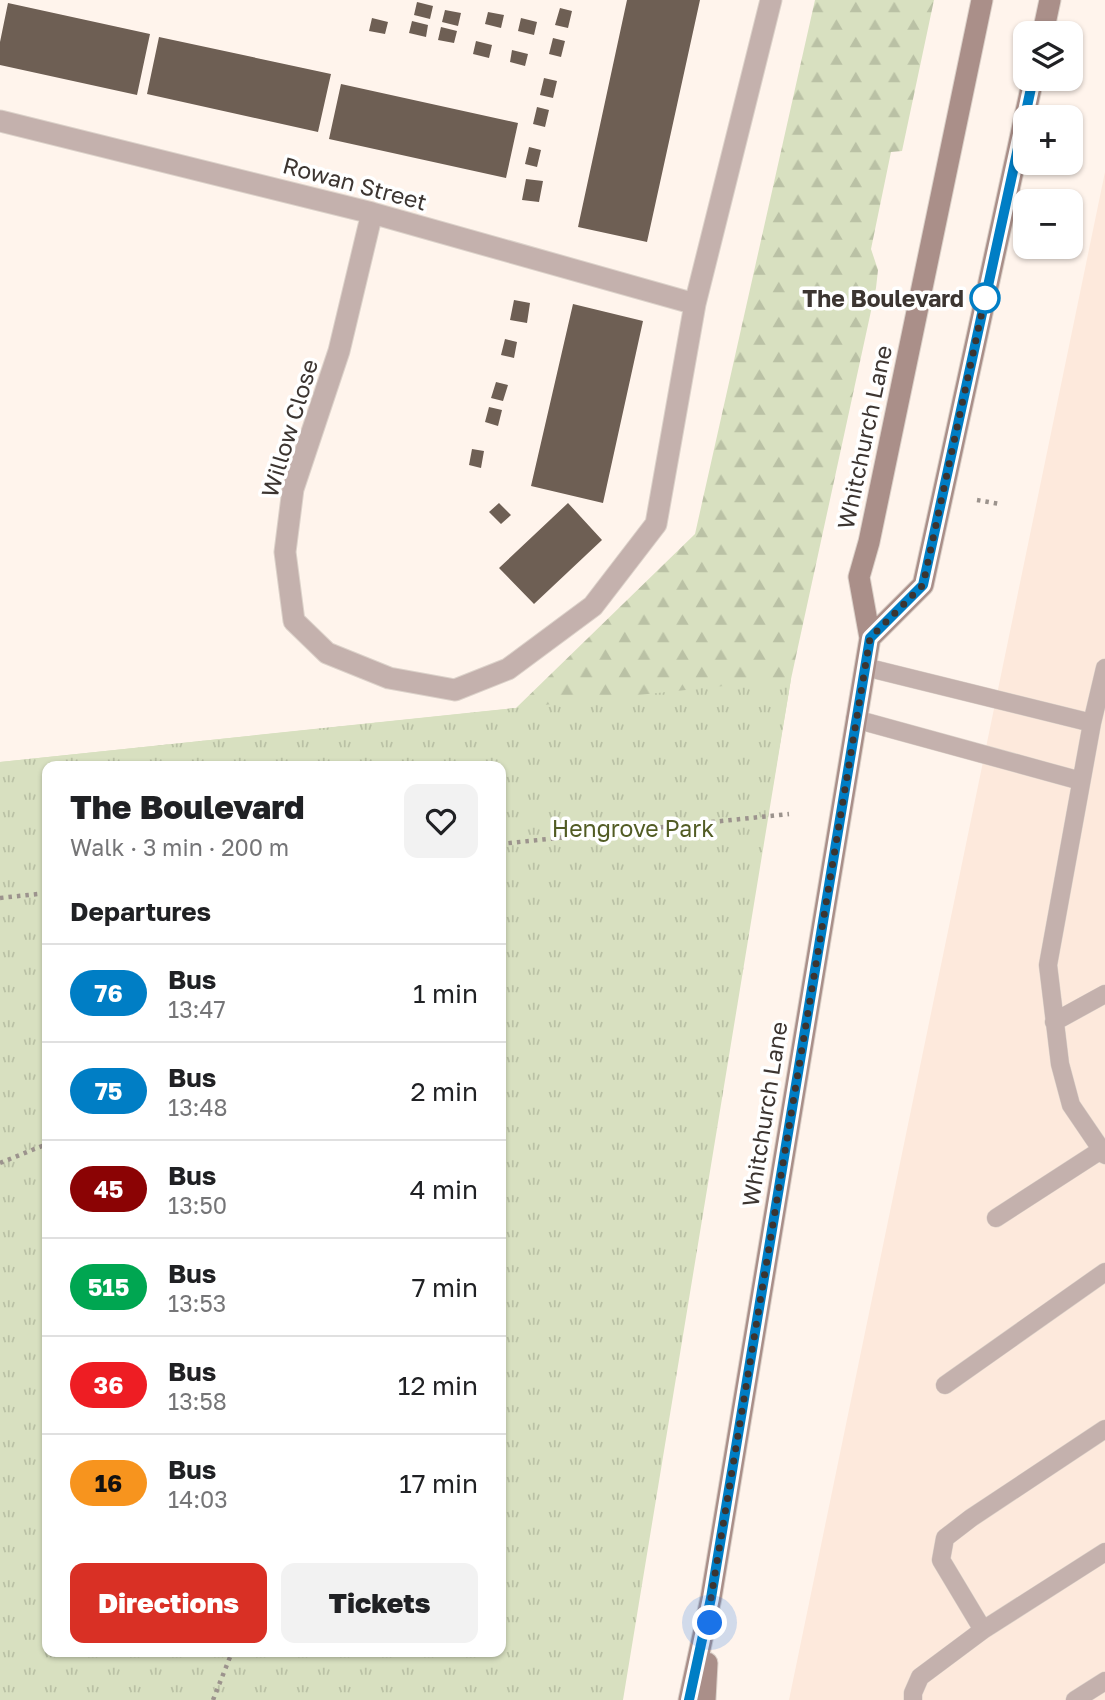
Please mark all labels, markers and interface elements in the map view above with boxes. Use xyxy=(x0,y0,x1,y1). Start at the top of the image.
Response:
map controls xyxy=(1013,21,1083,259)
button: layers xyxy=(1013,21,1083,91)
button: + xyxy=(1013,105,1083,175)
street label: Rowan Street xyxy=(280,150,430,216)
button: − xyxy=(1013,189,1083,259)
marker: The Boulevard xyxy=(970,283,1000,313)
place label: The Boulevard xyxy=(802,284,964,312)
street label: Whitchurch Lane xyxy=(831,343,897,531)
street label: Willow Close xyxy=(255,356,323,500)
button: heart xyxy=(404,784,478,858)
text: The Boulevard xyxy=(70,787,305,826)
park label: Hengrove Park xyxy=(552,814,714,842)
text: Walk · 3 min · 200 m xyxy=(70,833,289,861)
text: Departures xyxy=(70,896,211,927)
text: Bus xyxy=(168,964,216,995)
text: 76 xyxy=(94,978,123,1007)
text: 1 min xyxy=(413,978,478,1009)
text: 13:47 xyxy=(168,995,226,1023)
street label: Whitchurch Lane xyxy=(736,1019,792,1209)
text: Bus xyxy=(168,1062,216,1093)
text: 75 xyxy=(95,1076,122,1105)
text: 2 min xyxy=(410,1076,478,1107)
text: 13:48 xyxy=(168,1093,228,1121)
text: Bus xyxy=(168,1160,216,1191)
text: 45 xyxy=(94,1174,123,1203)
text: 4 min xyxy=(410,1174,478,1205)
text: 13:50 xyxy=(168,1191,227,1219)
text: Bus xyxy=(168,1258,216,1289)
text: 515 xyxy=(88,1272,129,1301)
text: 7 min xyxy=(412,1272,478,1303)
text: 13:53 xyxy=(168,1289,226,1317)
text: Bus xyxy=(168,1356,216,1387)
text: 36 xyxy=(94,1370,123,1399)
text: 12 min xyxy=(398,1370,478,1401)
text: 13:58 xyxy=(168,1387,227,1415)
text: Bus xyxy=(168,1454,216,1485)
text: 16 xyxy=(95,1468,122,1497)
text: 17 min xyxy=(399,1468,478,1499)
text: 14:03 xyxy=(168,1485,228,1513)
button: Directions xyxy=(70,1563,267,1643)
button: Tickets xyxy=(281,1563,478,1643)
your location xyxy=(692,1605,727,1640)

